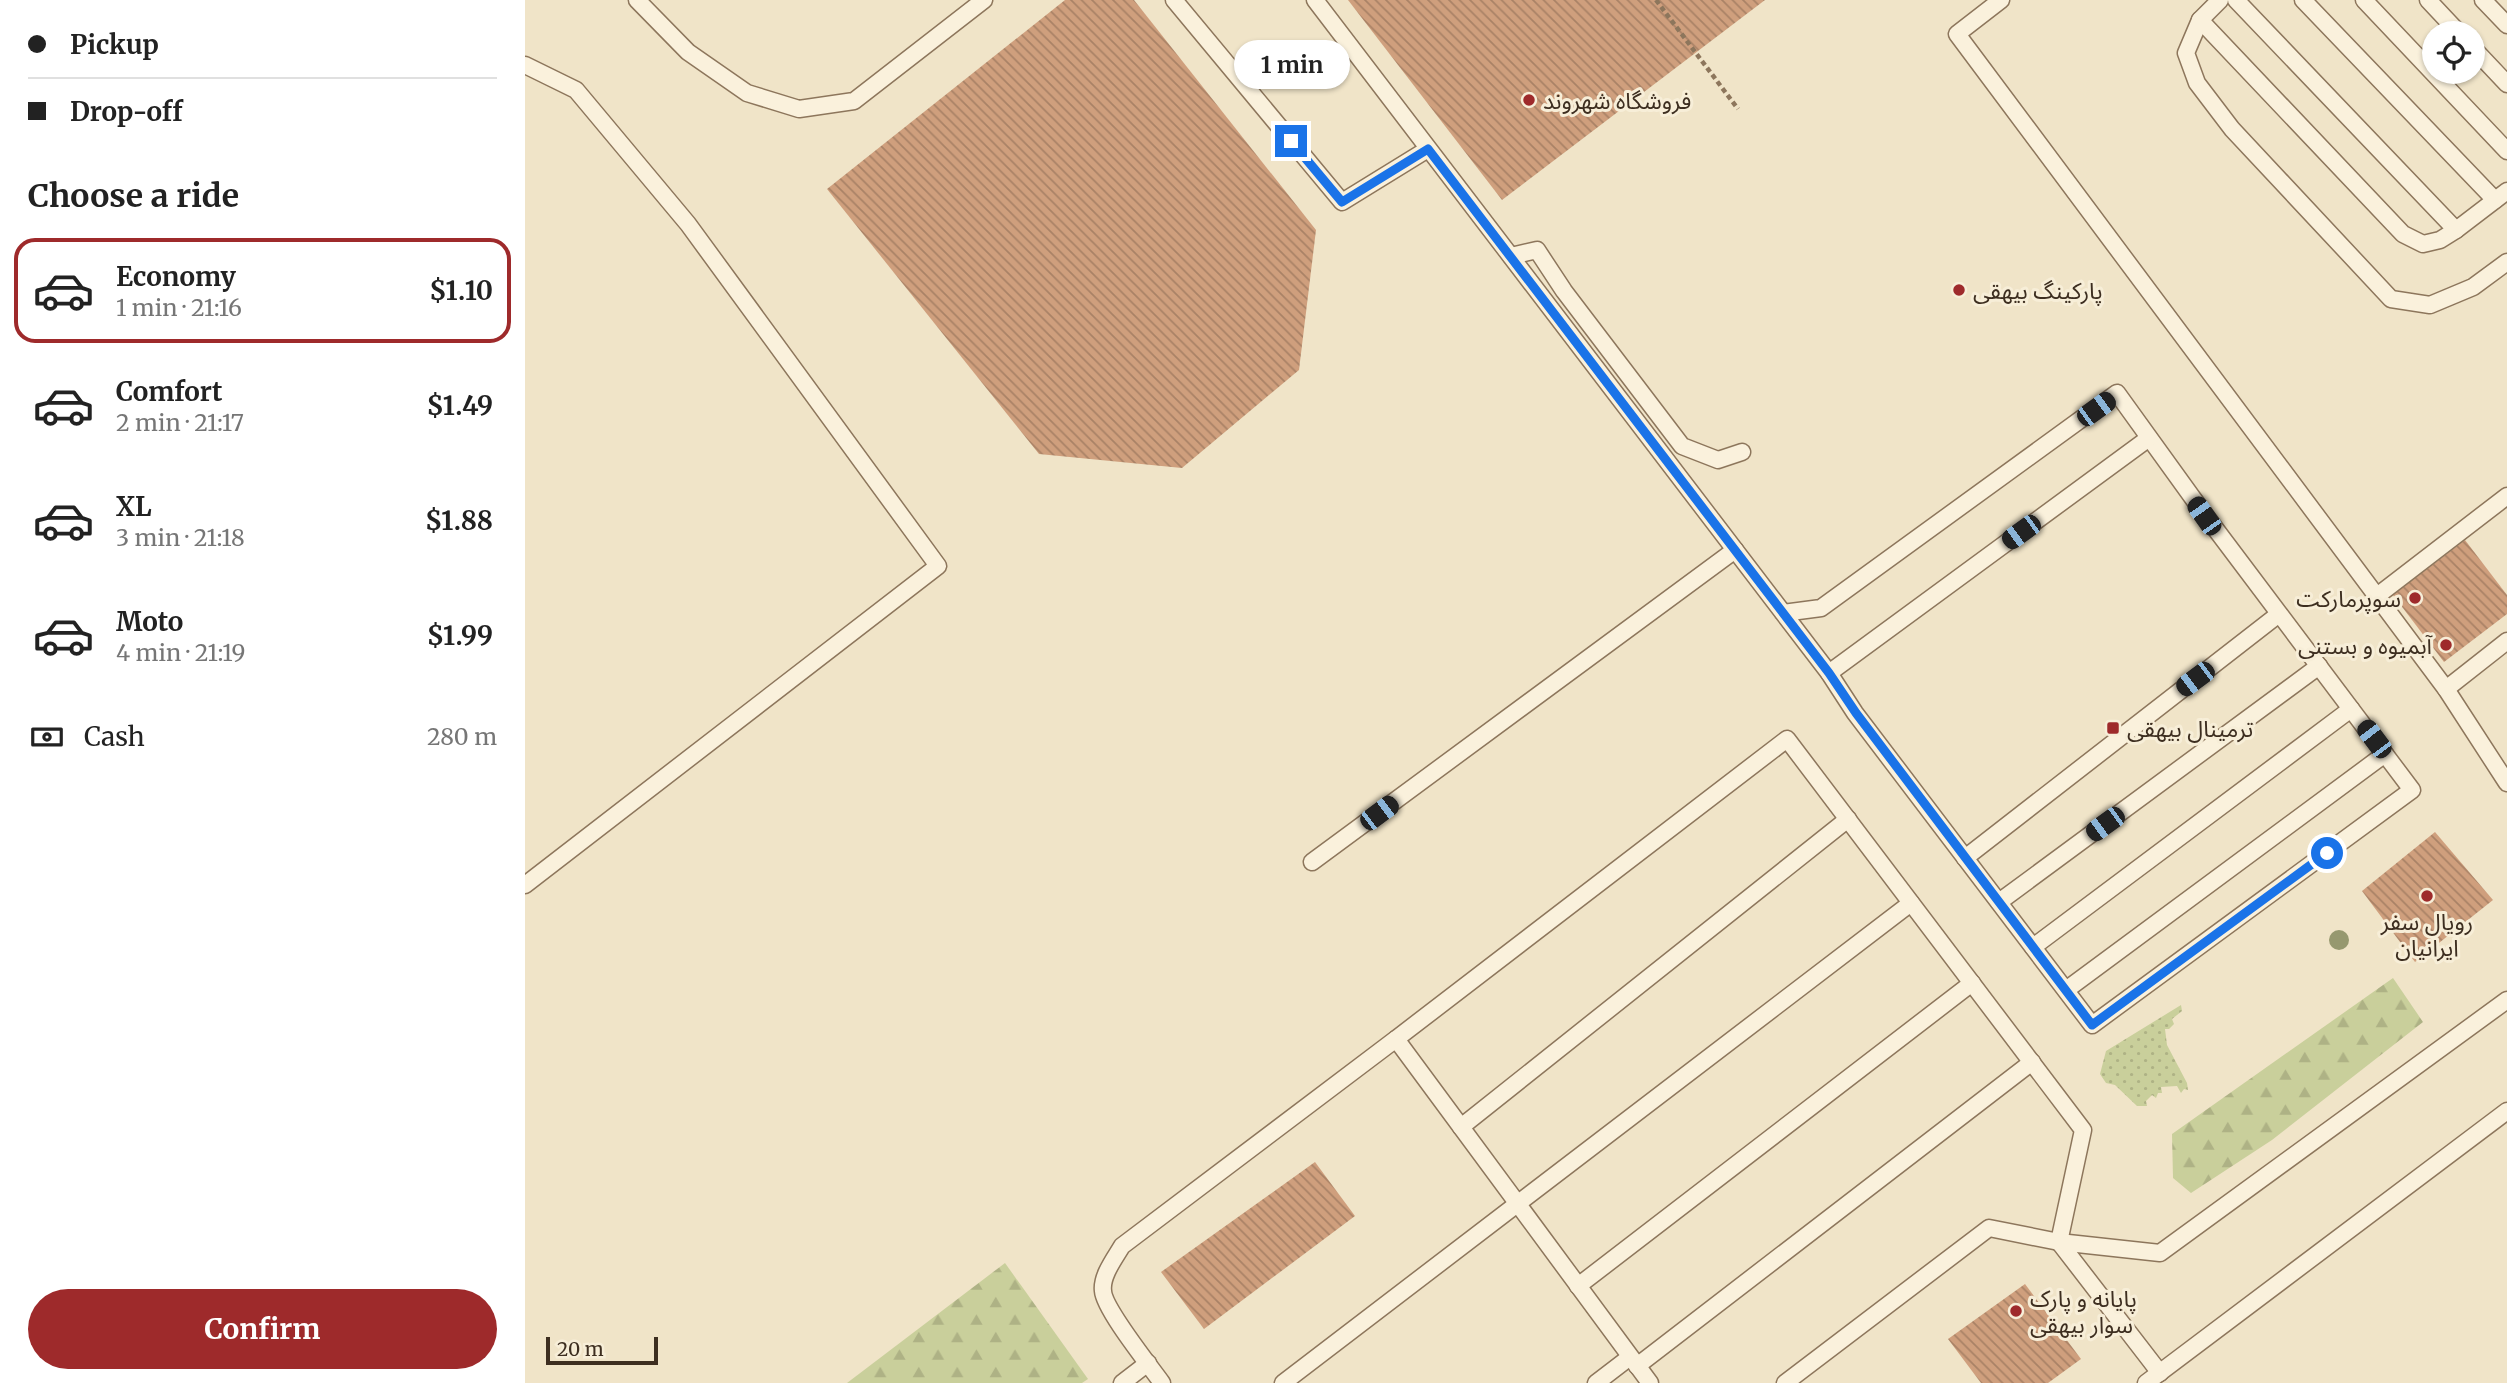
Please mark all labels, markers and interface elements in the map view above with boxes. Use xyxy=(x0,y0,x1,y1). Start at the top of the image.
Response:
map controls xyxy=(2422,21,2485,84)
button: locate xyxy=(2422,21,2485,84)
text: Pickup xyxy=(70,28,159,61)
callout: 1 min xyxy=(1233,40,1349,88)
text: 1 min xyxy=(1261,50,1323,79)
place label: فروشگاه شهروند xyxy=(1543,86,1691,115)
marker: فروشگاه شهروند xyxy=(1521,92,1537,108)
text: Drop-off xyxy=(70,95,183,128)
route end xyxy=(1275,125,1307,157)
text: Choose a ride xyxy=(28,176,239,216)
icon: car xyxy=(32,259,95,322)
text: Economy xyxy=(116,260,236,293)
text: $1.10 xyxy=(429,274,493,307)
place label: پارکینگ بیهقی xyxy=(1973,276,2103,306)
marker: پارکینگ بیهقی xyxy=(1951,282,1967,298)
text: 1 min · 21:16 xyxy=(116,293,242,322)
icon: car xyxy=(32,374,95,437)
text: Comfort xyxy=(116,375,222,408)
car xyxy=(2073,388,2120,430)
text: $1.49 xyxy=(426,389,493,422)
text: 2 min · 21:17 xyxy=(116,408,244,437)
icon: car xyxy=(32,489,95,552)
text: XL xyxy=(116,490,152,523)
car xyxy=(2184,493,2225,539)
text: $1.88 xyxy=(425,504,493,537)
car xyxy=(1998,511,2045,553)
text: 3 min · 21:18 xyxy=(116,523,245,552)
place label: سوپرمارکت xyxy=(2296,584,2401,614)
marker: سوپرمارکت xyxy=(2407,590,2423,606)
icon: car xyxy=(32,604,95,667)
text: Moto xyxy=(116,605,183,638)
text: $1.99 xyxy=(427,619,493,652)
place label: آبمیوه و بستنی xyxy=(2298,631,2433,660)
marker: آبمیوه و بستنی xyxy=(2438,637,2454,653)
text: 4 min · 21:19 xyxy=(116,638,245,667)
car xyxy=(2172,658,2219,700)
place label: ترمینال بیهقی xyxy=(2127,714,2254,743)
car xyxy=(2353,716,2396,762)
icon: cash xyxy=(28,718,66,756)
text: Cash xyxy=(84,720,145,753)
marker: ترمینال بیهقی xyxy=(2105,720,2121,736)
text: 280 m xyxy=(427,722,497,751)
car xyxy=(1356,792,1403,834)
car xyxy=(2082,803,2129,845)
route start xyxy=(2311,837,2343,869)
marker: رویال سفر ایرانیان xyxy=(2419,888,2435,904)
place label: رویال سفر ایرانیان xyxy=(2380,907,2473,962)
place label: پایانه و پارک سوار بیهقی xyxy=(2030,1284,2137,1339)
button: Confirm xyxy=(28,1289,497,1369)
marker: پایانه و پارک سوار بیهقی xyxy=(2008,1303,2024,1319)
scale bar xyxy=(546,1334,658,1366)
text: 20 m xyxy=(557,1337,604,1361)

